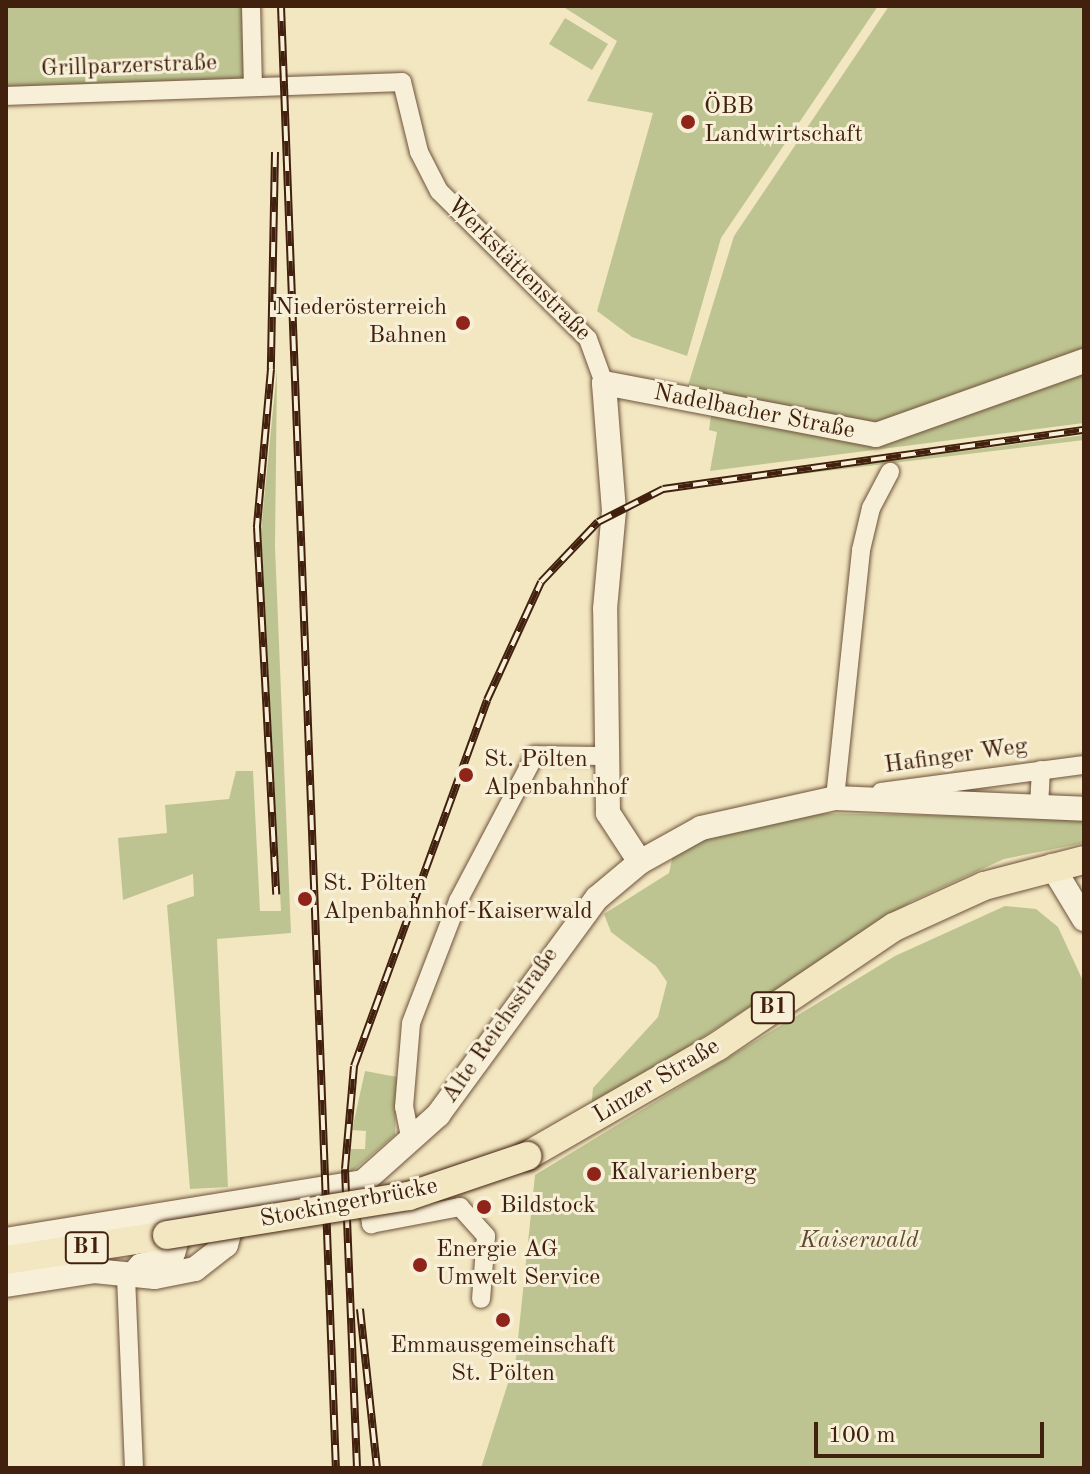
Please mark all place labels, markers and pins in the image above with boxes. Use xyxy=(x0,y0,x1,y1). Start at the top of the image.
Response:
place label: ÖBB Landwirtschaft xyxy=(704,94,863,150)
marker: ÖBB Landwirtschaft xyxy=(679,113,697,131)
place label: Niederösterreich Bahnen xyxy=(275,295,447,351)
marker: Niederösterreich Bahnen xyxy=(454,314,472,332)
place label: St. Pölten Alpenbahnhof xyxy=(484,747,628,803)
marker: St. Pölten Alpenbahnhof xyxy=(455,764,477,786)
place label: St. Pölten Alpenbahnhof-Kaiserwald xyxy=(323,871,593,927)
marker: St. Pölten Alpenbahnhof-Kaiserwald xyxy=(294,888,316,910)
place label: Kalvarienberg xyxy=(610,1160,757,1188)
marker: Kalvarienberg xyxy=(585,1165,603,1183)
place label: Bildstock xyxy=(500,1193,596,1221)
marker: Bildstock xyxy=(475,1198,493,1216)
place label: Energie AG Umwelt Service xyxy=(436,1237,600,1293)
marker: Energie AG Umwelt Service xyxy=(411,1256,429,1274)
marker: Emmausgemeinschaft St. Pölten xyxy=(494,1311,512,1329)
place label: Emmausgemeinschaft St. Pölten xyxy=(390,1333,616,1389)

